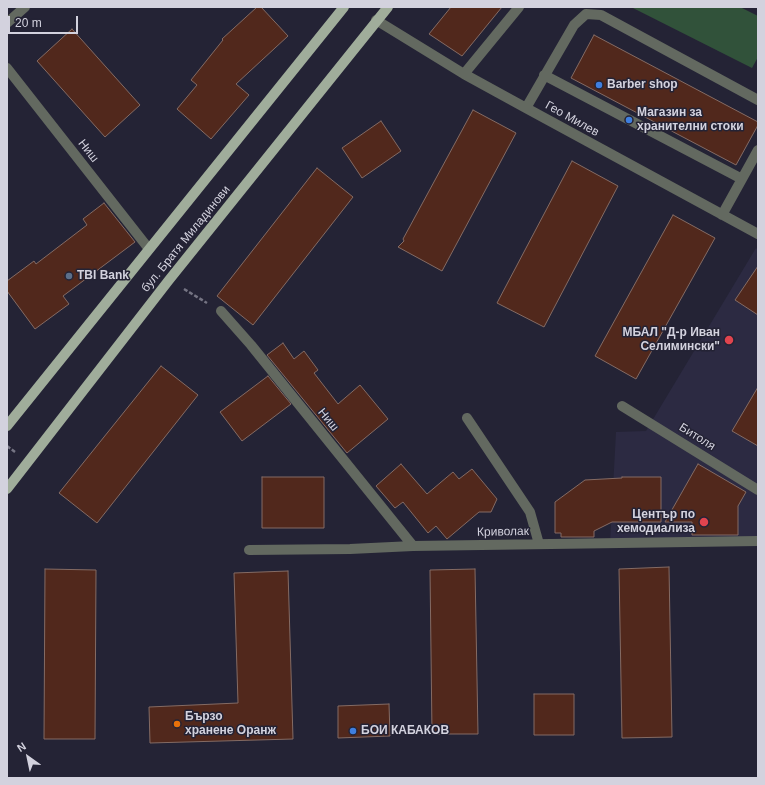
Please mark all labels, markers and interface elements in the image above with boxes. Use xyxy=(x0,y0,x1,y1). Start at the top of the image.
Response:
scale bar xyxy=(10,8,80,34)
text: 20 m xyxy=(15,16,42,30)
place label: Barber shop xyxy=(607,78,678,92)
marker: Barber shop xyxy=(594,80,604,90)
street label: Гео Милев xyxy=(543,98,601,140)
place label: Магазин за хранителни стоки xyxy=(637,106,744,134)
marker: Магазин за хранителни стоки xyxy=(624,115,634,125)
street label: Ниш xyxy=(75,137,101,165)
street label: бул. Братя Миладинови xyxy=(139,183,233,295)
place label: TBI Bank xyxy=(77,269,129,283)
marker: TBI Bank xyxy=(64,271,74,281)
place label: МБАЛ "Д-р Иван Селимински" xyxy=(623,326,720,354)
marker: МБАЛ "Д-р Иван Селимински" xyxy=(723,334,735,346)
street label: Ниш xyxy=(315,406,341,434)
street label: Битоля xyxy=(676,420,718,454)
place label: Център по хемодиализа xyxy=(617,508,695,536)
marker: Център по хемодиализа xyxy=(698,516,710,528)
street label: Криволак xyxy=(477,524,529,540)
place label: Бързо хранене Оранж xyxy=(185,710,276,738)
marker: Бързо хранене Оранж xyxy=(172,719,182,729)
place label: БОИ КАБАКОВ xyxy=(361,724,449,738)
marker: БОИ КАБАКОВ xyxy=(348,726,358,736)
north arrow xyxy=(8,737,48,777)
text: N xyxy=(15,740,28,754)

